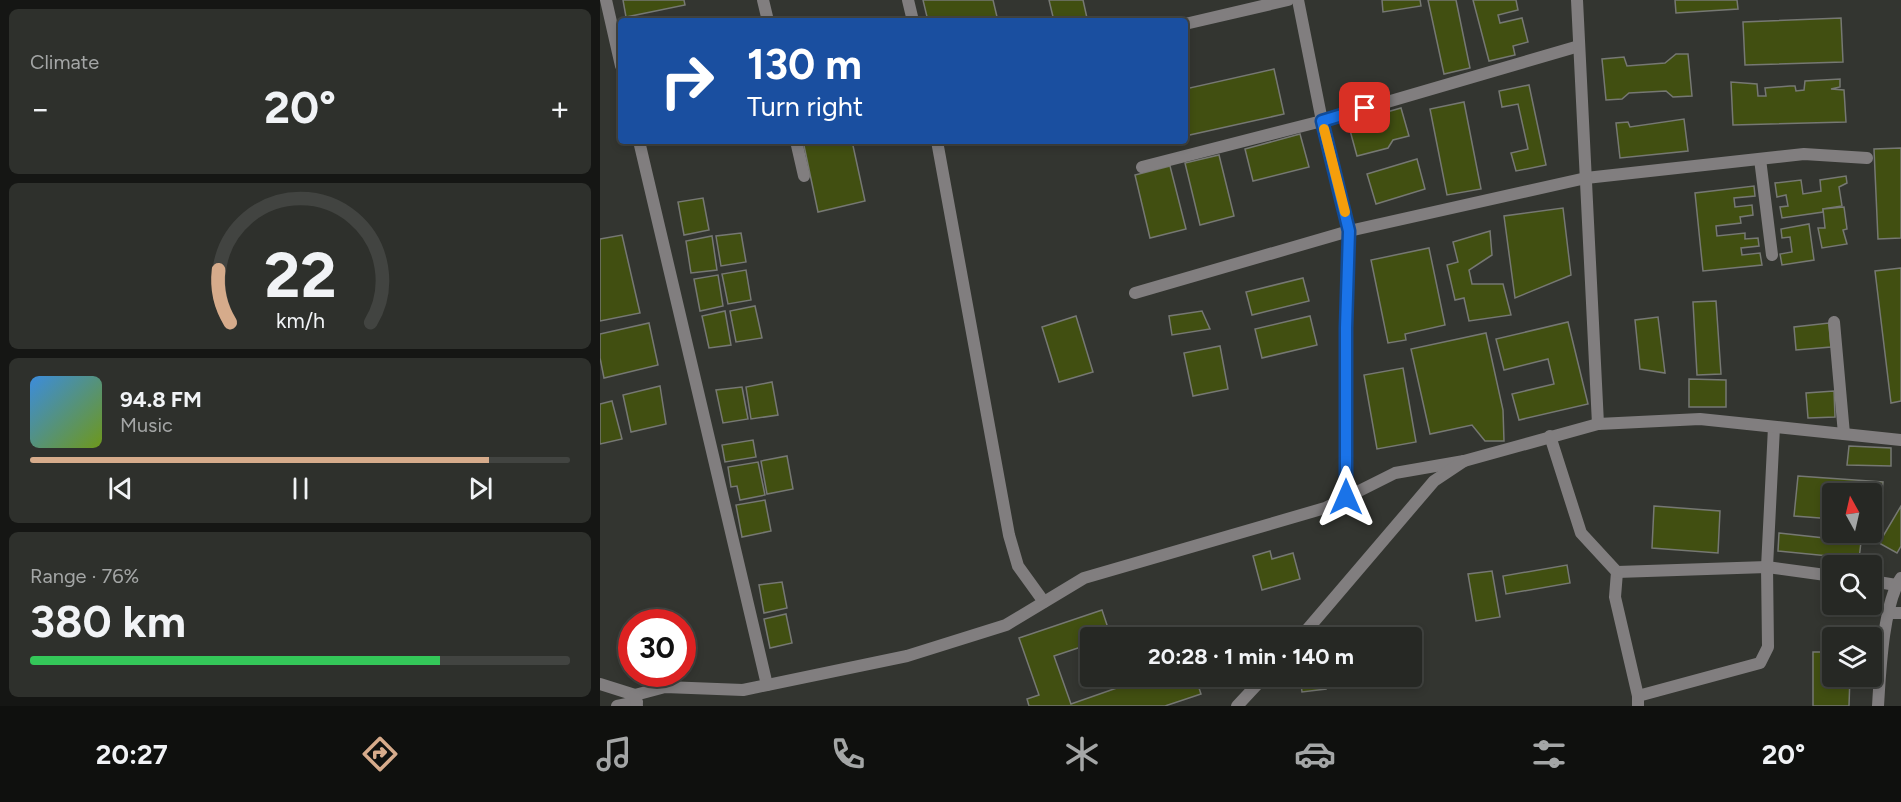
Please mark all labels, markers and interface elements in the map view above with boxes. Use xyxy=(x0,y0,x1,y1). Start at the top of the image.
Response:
text: 130 m xyxy=(747,39,862,90)
icon: right xyxy=(648,42,726,120)
text: Climate xyxy=(30,50,99,74)
text: 20° xyxy=(264,80,336,134)
pin xyxy=(1339,82,1390,133)
text: − xyxy=(30,89,51,128)
text: + xyxy=(549,89,570,128)
text: Turn right xyxy=(747,90,863,123)
icon: arrive xyxy=(1348,91,1381,124)
text: 22 xyxy=(264,238,336,313)
text: km/h xyxy=(276,308,324,333)
text: 94.8 FM xyxy=(120,386,202,413)
text: Music xyxy=(120,413,173,437)
position arrow xyxy=(1314,465,1378,529)
icon: previous xyxy=(104,472,137,505)
icon: pause xyxy=(284,472,317,505)
icon: next xyxy=(464,472,497,505)
north arrow xyxy=(1822,483,1882,543)
map controls xyxy=(1822,483,1882,687)
button: search xyxy=(1822,555,1882,615)
text: Range · 76% xyxy=(30,564,139,588)
text: 380 km xyxy=(30,594,186,648)
speed limit sign: 30 xyxy=(618,609,696,687)
button: layers xyxy=(1822,627,1882,687)
text: 20:28 · 1 min · 140 m xyxy=(1148,643,1354,670)
icon: directions xyxy=(359,733,401,775)
icon: music xyxy=(593,733,635,775)
icon: phone xyxy=(827,733,869,775)
icon: climate xyxy=(1061,733,1103,775)
icon: car xyxy=(1294,733,1336,775)
icon: filters xyxy=(1528,733,1570,775)
text: 20:27 xyxy=(96,738,168,771)
text: 20° xyxy=(1762,738,1805,771)

